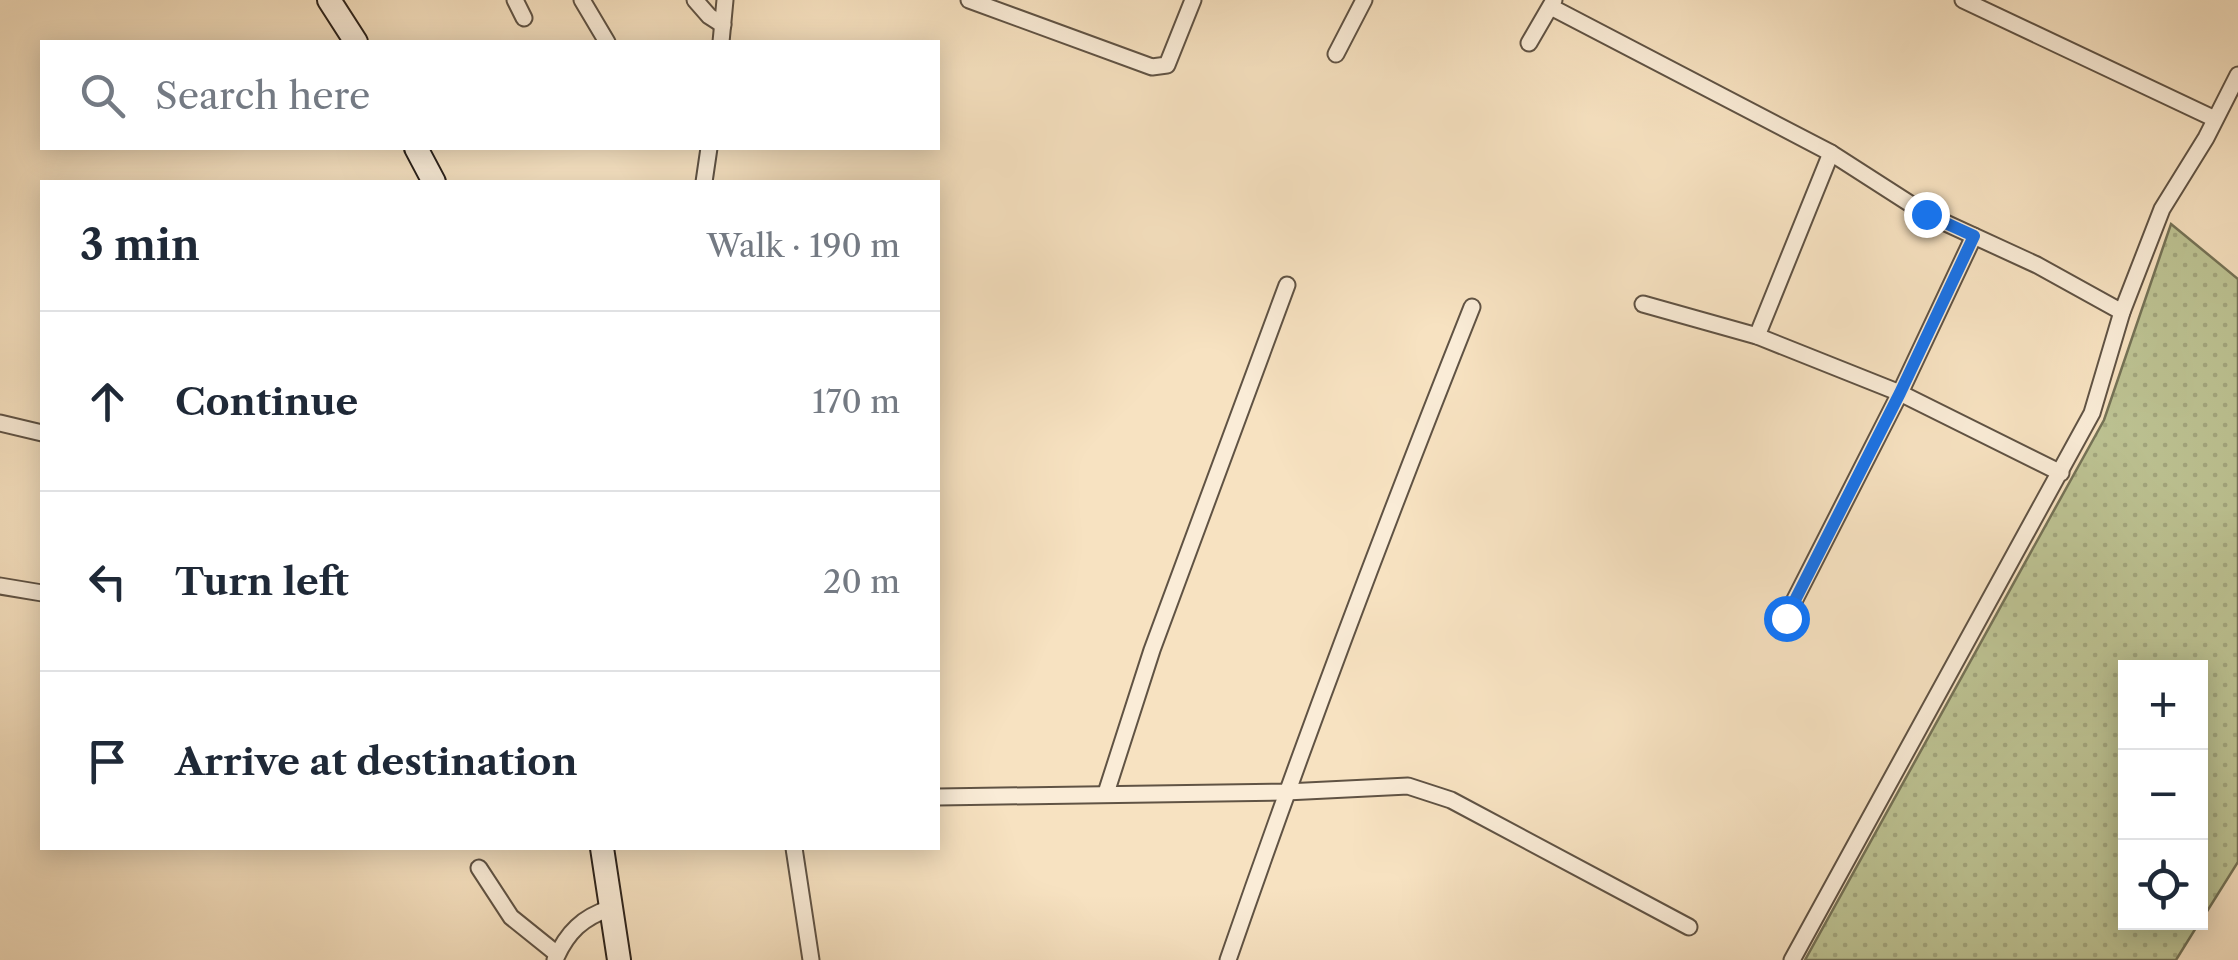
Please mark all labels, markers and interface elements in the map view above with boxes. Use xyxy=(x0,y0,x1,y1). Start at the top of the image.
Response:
search box xyxy=(40,40,940,150)
icon: search xyxy=(75,68,130,123)
text: Search here xyxy=(155,72,370,119)
route end xyxy=(1904,192,1950,238)
text: 3 min xyxy=(80,219,200,271)
text: Walk · 190 m xyxy=(707,226,900,265)
icon: ahead xyxy=(80,374,135,429)
text: Continue xyxy=(175,378,358,425)
text: 170 m xyxy=(812,382,900,421)
icon: left xyxy=(80,554,135,609)
text: Turn left xyxy=(175,558,349,605)
text: 20 m xyxy=(823,562,900,601)
route start xyxy=(1764,596,1810,642)
map controls xyxy=(2118,660,2208,930)
button: + xyxy=(2118,660,2208,750)
icon: arrive xyxy=(80,734,135,789)
text: Arrive at destination xyxy=(175,738,578,785)
button: − xyxy=(2118,750,2208,840)
button: locate xyxy=(2118,840,2208,930)

